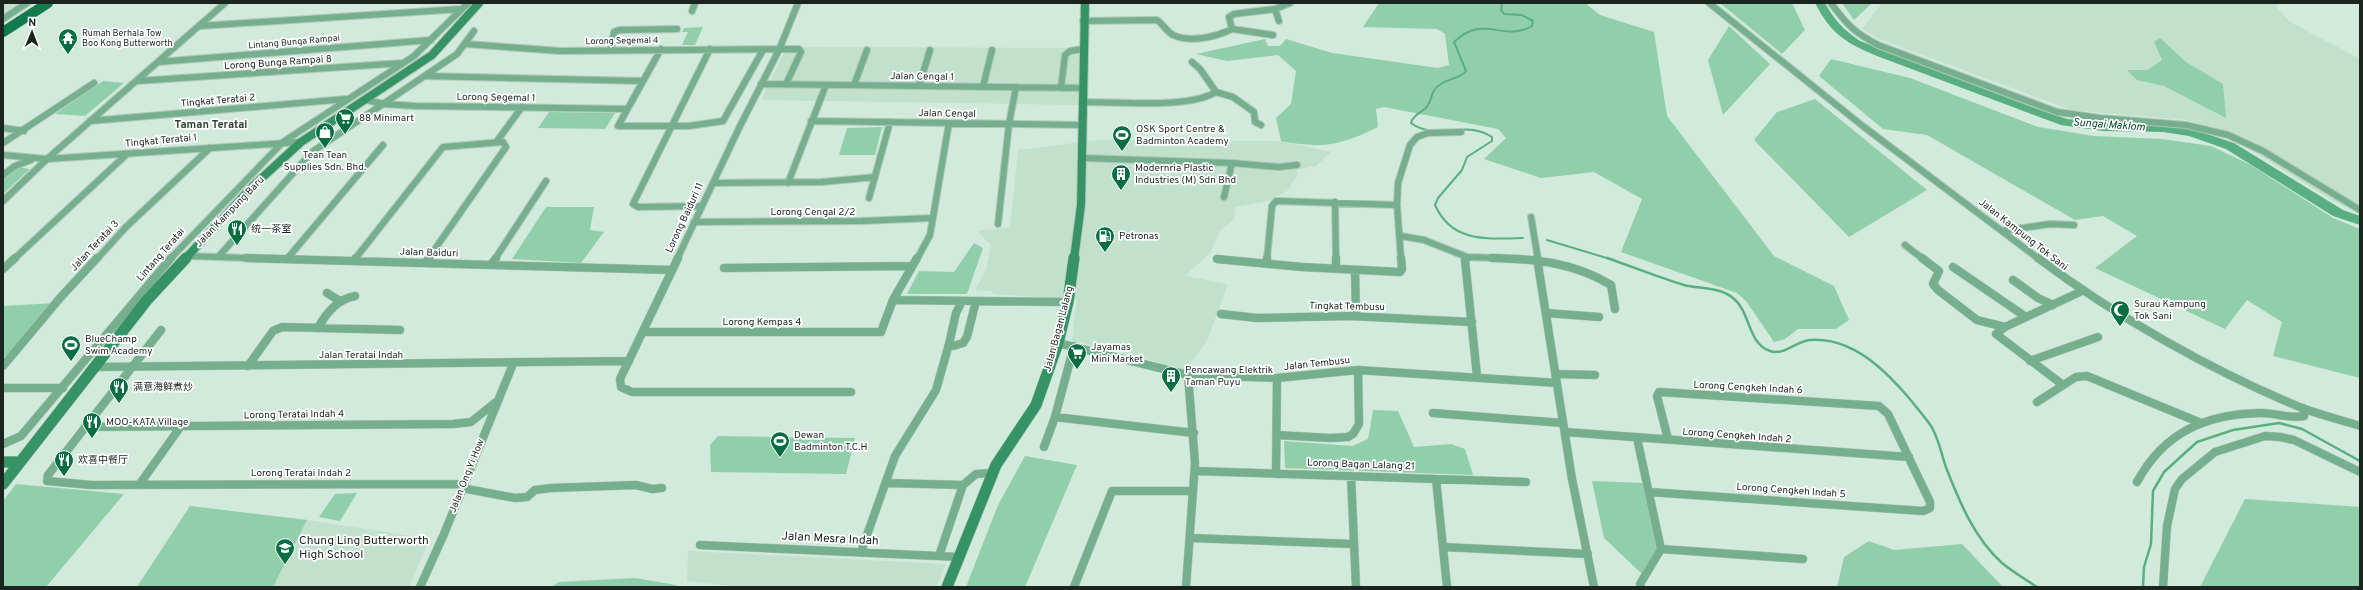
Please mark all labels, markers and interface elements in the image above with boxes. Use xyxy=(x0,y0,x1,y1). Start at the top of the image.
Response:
north arrow xyxy=(12,12,52,52)
text: N xyxy=(28,16,36,30)
temple icon: Rumah Berhala Tow Boo Kong Butterworth xyxy=(57,27,79,55)
place label: Rumah Berhala Tow Boo Kong Butterworth xyxy=(82,28,173,49)
street label: Lintang Bunga Rampai xyxy=(248,33,340,51)
street label: Lorong Segemal 4 xyxy=(585,35,659,47)
street label: Lorong Bunga Rampai 8 xyxy=(224,53,332,73)
street label: Jalan Cengal 1 xyxy=(890,70,954,84)
street label: Tingkat Teratai 2 xyxy=(180,91,256,111)
street label: Lorong Segemal 1 xyxy=(456,91,536,105)
supermarket icon: 88 Minimart xyxy=(334,107,356,135)
street label: Jalan Cengal xyxy=(918,107,976,121)
place label: 88 Minimart xyxy=(359,112,414,125)
water label: Sungai Maklom xyxy=(2073,116,2145,134)
district label: Taman Teratai xyxy=(175,118,247,132)
shop icon: Tean Tean Supplies Sdn. Bhd. xyxy=(314,121,336,149)
place label: OSK Sport Centre & Badminton Academy xyxy=(1136,123,1229,148)
sports icon: OSK Sport Centre & Badminton Academy xyxy=(1111,124,1133,152)
street label: Tingkat Teratai 1 xyxy=(124,131,198,151)
place label: Tean Tean Supplies Sdn. Bhd. xyxy=(284,149,366,174)
place label: Modernria Plastic Industries (M) Sdn Bhd xyxy=(1135,162,1236,187)
building icon: Modernria Plastic Industries (M) Sdn Bhd xyxy=(1110,163,1132,191)
street label: Jalan Kampung Baru xyxy=(193,174,267,250)
street label: Lorong Baiduri 11 xyxy=(663,181,707,255)
street label: Jalan Kampung Tok Sani xyxy=(1976,196,2070,274)
street label: Lorong Cengal 2/2 xyxy=(771,206,855,219)
street label: Jalan Teratai 3 xyxy=(68,218,122,274)
restaurant icon: 统一茶室 xyxy=(226,218,248,246)
place label: 统一茶室 xyxy=(251,223,291,236)
fuel station icon: Petronas xyxy=(1094,225,1116,253)
street label: Lintang Teratai xyxy=(134,226,188,284)
place label: Petronas xyxy=(1119,230,1159,243)
street label: Jalan Baiduri xyxy=(399,245,459,261)
street label: Jalan Bagan Lalang xyxy=(1041,285,1077,373)
place label: Surau Kampung Tok Sani xyxy=(2134,298,2206,323)
mosque icon: Surau Kampung Tok Sani xyxy=(2109,299,2131,327)
street label: Tingkat Tembusu xyxy=(1309,300,1385,314)
street label: Lorong Kempas 4 xyxy=(723,316,801,329)
place label: BlueChamp Swim Academy xyxy=(85,333,153,358)
sports icon: BlueChamp Swim Academy xyxy=(60,334,82,362)
place label: Jayamas Mini Market xyxy=(1091,341,1143,366)
supermarket icon: Jayamas Mini Market xyxy=(1066,342,1088,370)
street label: Jalan Teratai Indah xyxy=(319,349,403,362)
street label: Jalan Tembusu xyxy=(1283,354,1351,374)
place label: Pencawang Elektrik Taman Puyu xyxy=(1185,364,1273,389)
building icon: Pencawang Elektrik Taman Puyu xyxy=(1160,365,1182,393)
restaurant icon: 满意海鲜煮炒 xyxy=(108,376,130,404)
street label: Lorong Cengkeh Indah 6 xyxy=(1693,379,1803,397)
place label: 满意海鲜煮炒 xyxy=(133,381,193,394)
street label: Lorong Teratai Indah 4 xyxy=(244,408,344,422)
restaurant icon: MOO-KATA Village xyxy=(81,411,103,439)
place label: MOO-KATA Village xyxy=(106,416,188,429)
street label: Lorong Cengkeh Indah 2 xyxy=(1682,426,1792,446)
place label: Dewan Badminton T.C.H xyxy=(794,429,867,454)
sports icon: Dewan Badminton T.C.H xyxy=(769,430,791,458)
street label: Jalan Ong Yi How xyxy=(446,437,488,515)
restaurant icon: 欢喜中餐厅 xyxy=(53,449,75,477)
place label: 欢喜中餐厅 xyxy=(78,454,128,467)
street label: Lorong Bagan Lalang 21 xyxy=(1307,457,1415,473)
street label: Lorong Teratai Indah 2 xyxy=(251,467,351,480)
street label: Lorong Cengkeh Indah 5 xyxy=(1736,481,1846,501)
street label: Jalan Mesra Indah xyxy=(781,528,879,550)
place label: Chung Ling Butterworth High School xyxy=(299,533,429,563)
school or university icon: Chung Ling Butterworth High School xyxy=(274,537,296,565)

